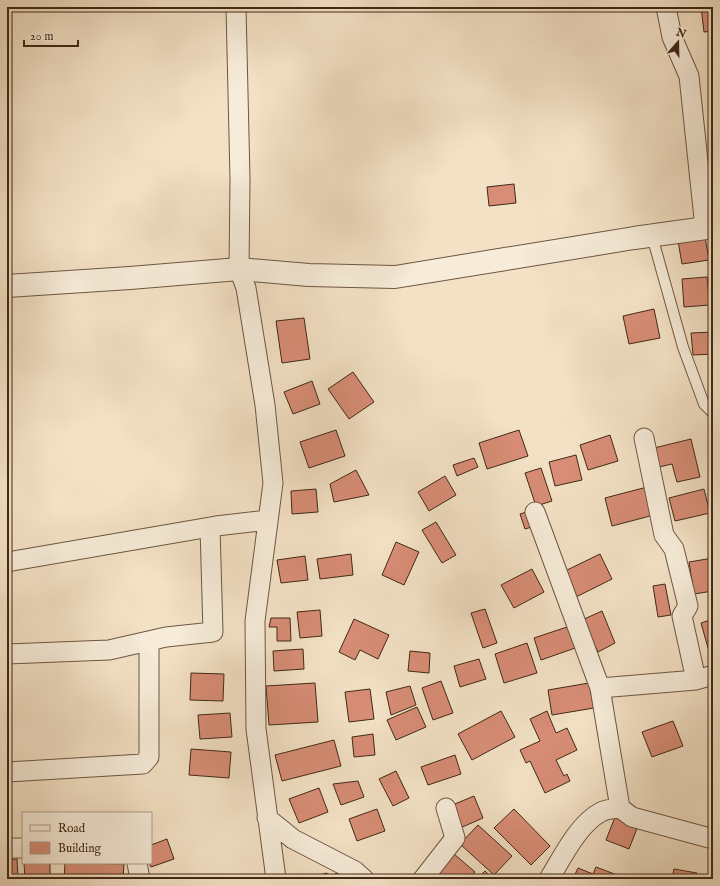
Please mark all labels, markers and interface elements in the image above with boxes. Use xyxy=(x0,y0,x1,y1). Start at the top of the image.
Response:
scale bar xyxy=(24,22,78,48)
north arrow xyxy=(658,22,698,62)
text: N xyxy=(673,25,688,42)
text: 20 m xyxy=(30,29,53,44)
legend xyxy=(22,812,152,864)
text: Road xyxy=(58,821,86,836)
text: Building xyxy=(58,841,102,856)

